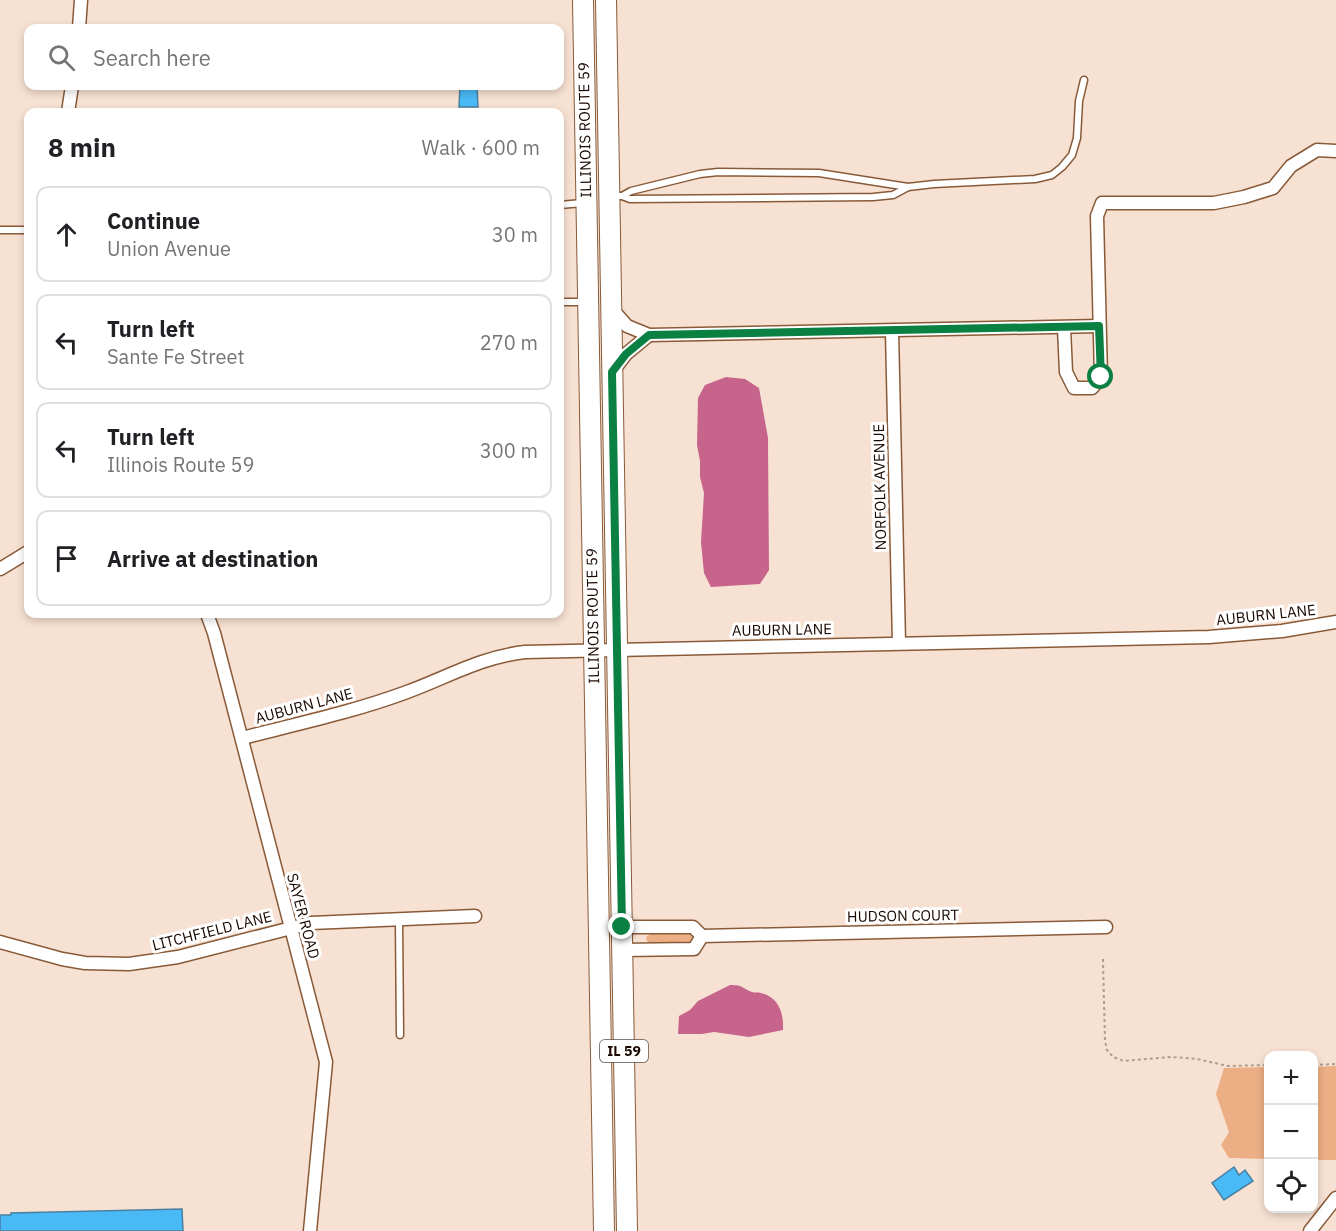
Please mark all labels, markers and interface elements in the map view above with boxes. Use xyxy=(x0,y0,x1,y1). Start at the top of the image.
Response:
search box xyxy=(24,24,564,90)
icon: search xyxy=(45,41,78,74)
text: Search here xyxy=(93,43,211,72)
street label: ILLINOIS ROUTE 59 xyxy=(574,62,595,198)
text: 8 min xyxy=(48,130,116,164)
text: Walk · 600 m xyxy=(422,134,540,161)
text: Continue xyxy=(107,206,200,235)
icon: ahead xyxy=(50,218,83,251)
text: 30 m xyxy=(492,221,538,248)
text: Union Avenue xyxy=(107,235,231,262)
text: Turn left xyxy=(107,314,195,343)
icon: left xyxy=(50,326,83,359)
text: 270 m xyxy=(480,329,538,356)
text: Sante Fe Street xyxy=(107,343,245,370)
route start xyxy=(1087,363,1113,389)
text: Turn left xyxy=(107,422,195,451)
street label: NORFOLK AVENUE xyxy=(869,424,890,550)
icon: left xyxy=(50,434,83,467)
text: 300 m xyxy=(480,437,538,464)
text: Illinois Route 59 xyxy=(107,451,255,478)
icon: arrive xyxy=(50,542,83,575)
text: Arrive at destination xyxy=(107,544,318,573)
street label: ILLINOIS ROUTE 59 xyxy=(582,548,603,684)
street label: AUBURN LANE xyxy=(1215,600,1317,629)
street label: AUBURN LANE xyxy=(732,619,832,640)
street label: AUBURN LANE xyxy=(253,683,355,728)
street label: SAYER ROAD xyxy=(283,871,324,961)
street label: HUDSON COURT xyxy=(847,905,960,926)
street label: LITCHFIELD LANE xyxy=(150,906,274,955)
route end xyxy=(608,913,634,939)
road number: IL 59 xyxy=(600,1040,648,1062)
map controls xyxy=(1264,1051,1318,1213)
button: + xyxy=(1264,1051,1318,1105)
button: − xyxy=(1264,1105,1318,1159)
button: locate xyxy=(1264,1159,1318,1213)

